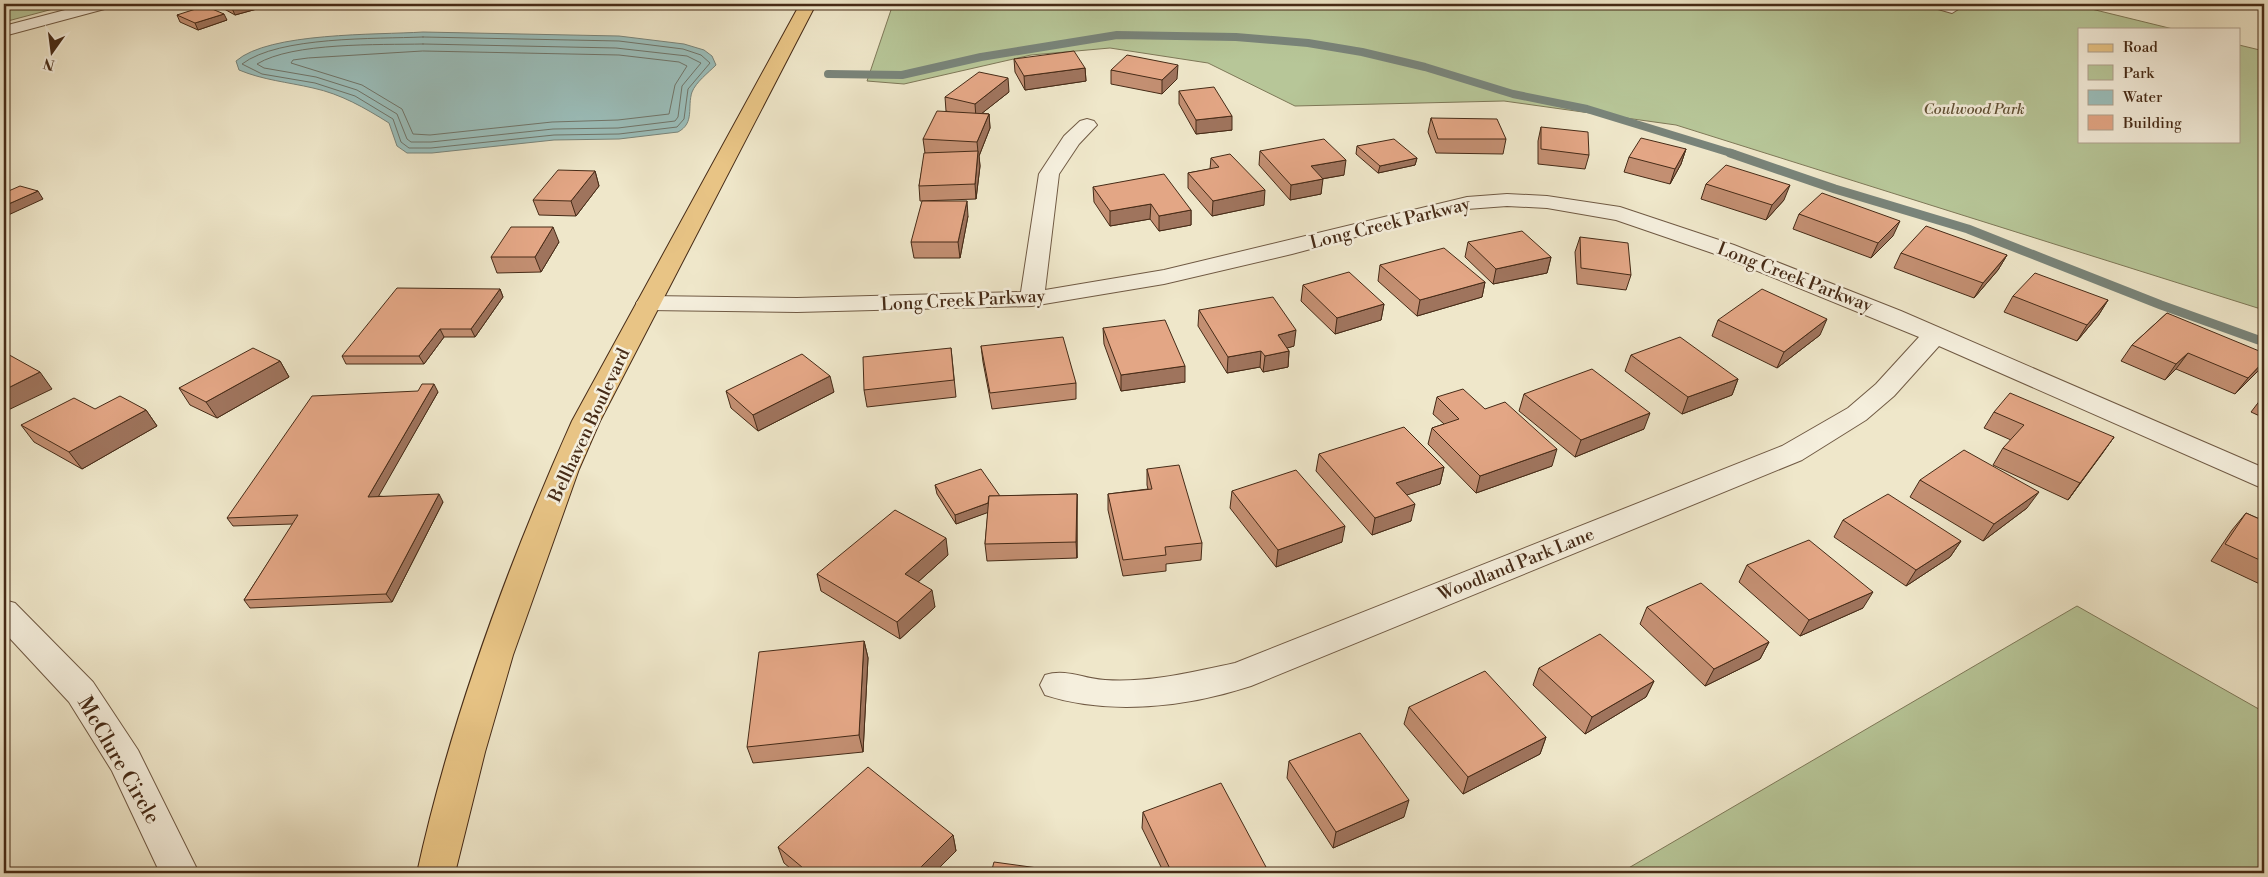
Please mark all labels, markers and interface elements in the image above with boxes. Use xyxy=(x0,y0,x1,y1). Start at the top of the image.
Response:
north arrow xyxy=(28,28,78,78)
legend xyxy=(2078,28,2240,142)
text: Road xyxy=(2123,38,2158,57)
text: N xyxy=(42,54,57,74)
text: Park xyxy=(2123,64,2155,83)
text: Water xyxy=(2122,88,2163,107)
park label: Coulwood Park xyxy=(1923,100,2025,119)
text: Building xyxy=(2122,114,2182,133)
street label: Long Creek Parkway xyxy=(1307,192,1473,255)
street label: Long Creek Parkway xyxy=(1714,237,1876,318)
street label: Long Creek Parkway xyxy=(880,285,1046,316)
street label: Bellhaven Boulevard xyxy=(543,344,636,507)
street label: Woodland Park Lane xyxy=(1434,523,1598,607)
street label: McClure Circle xyxy=(71,692,165,829)

